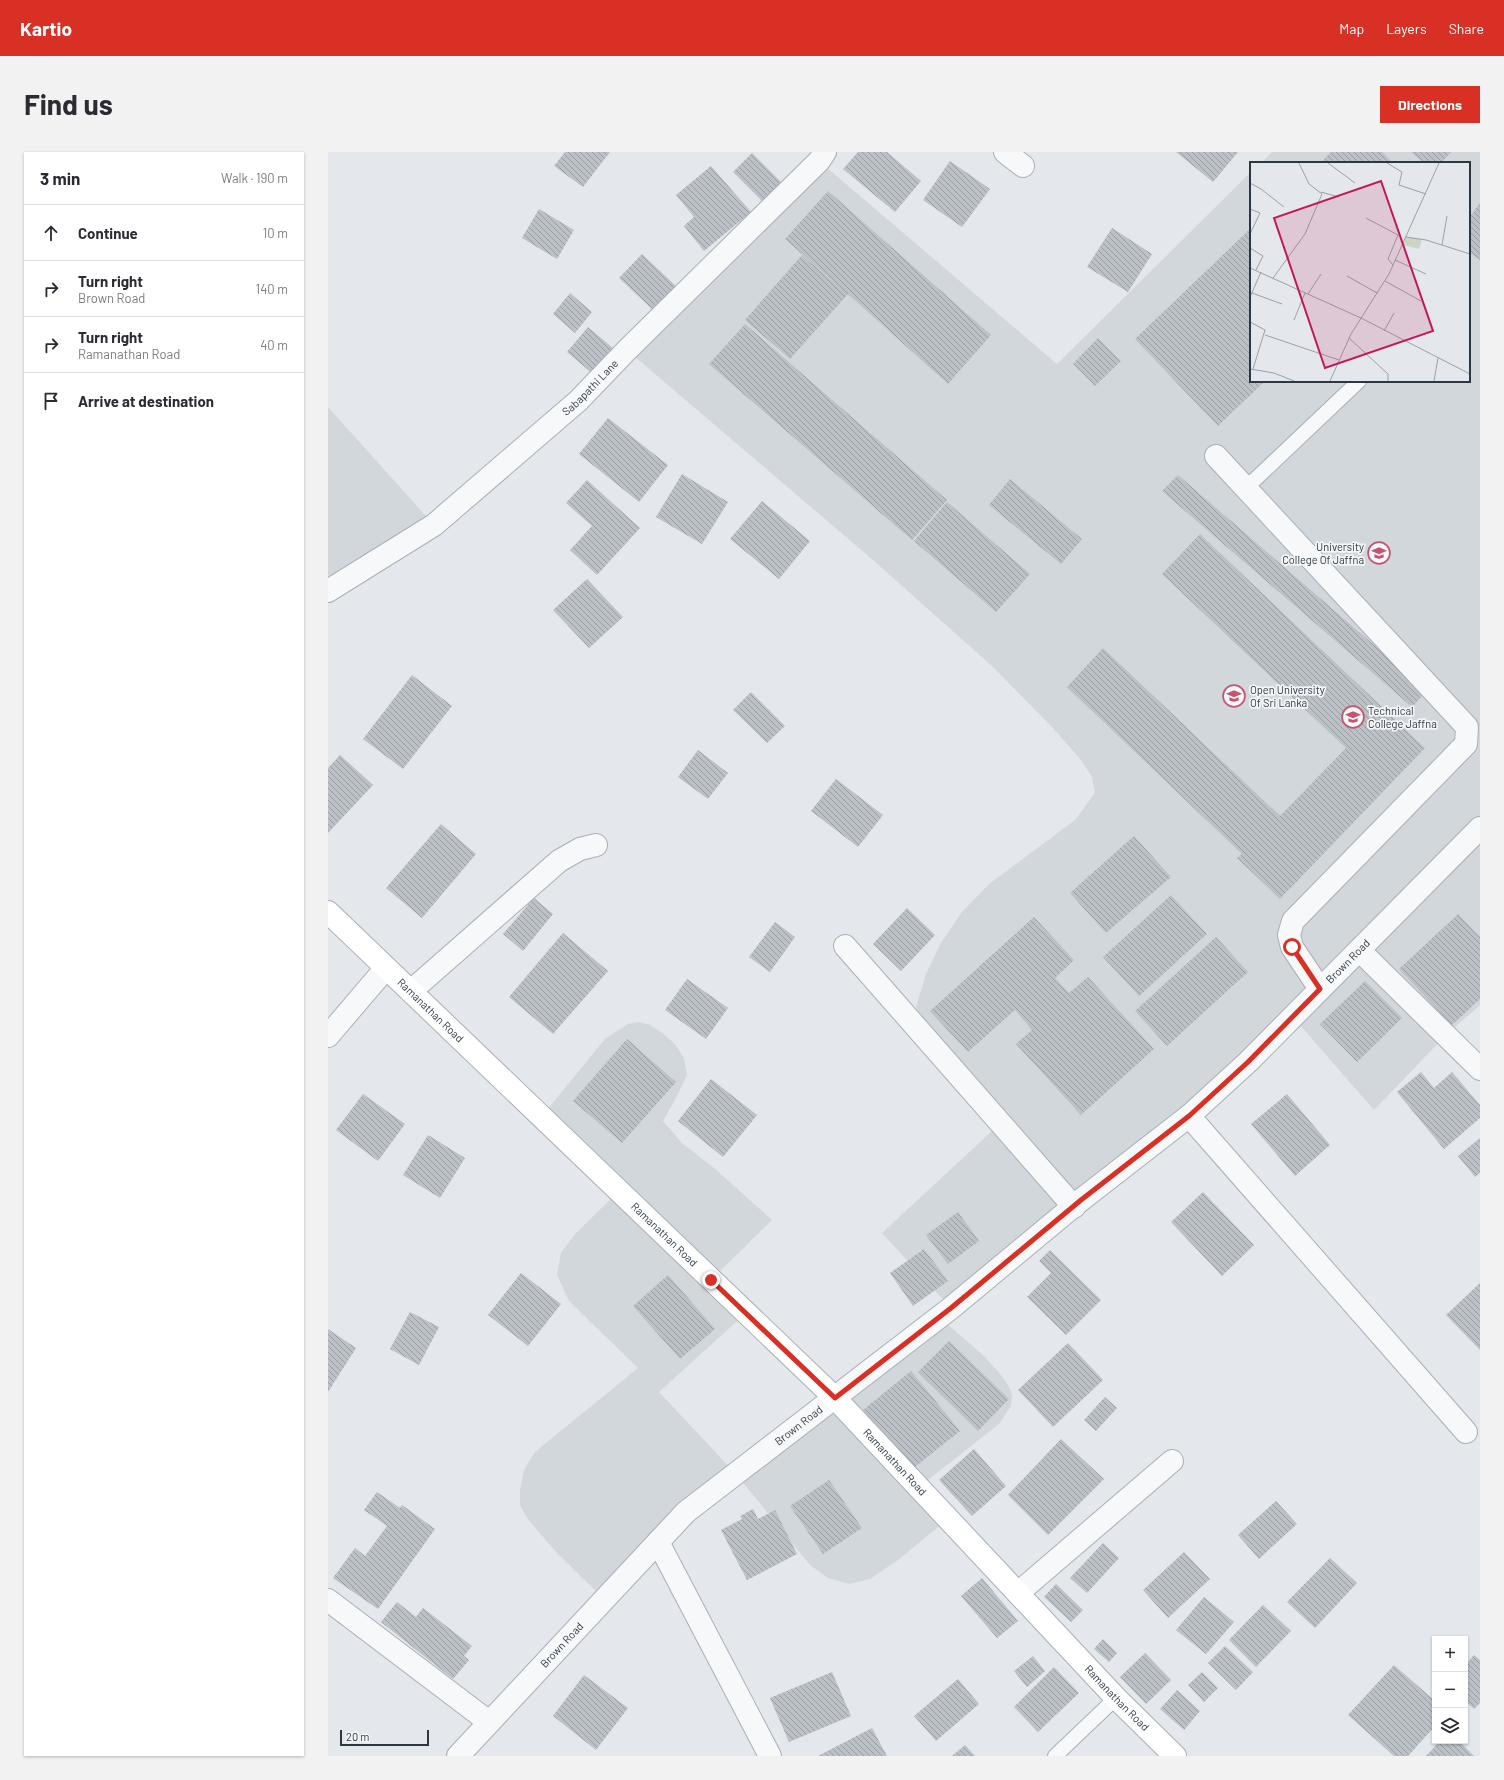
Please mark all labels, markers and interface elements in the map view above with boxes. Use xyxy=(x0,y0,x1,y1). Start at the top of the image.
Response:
text: Kartio xyxy=(20,17,72,40)
text: Map xyxy=(1339,20,1364,37)
text: Layers xyxy=(1386,20,1427,37)
text: Share xyxy=(1449,20,1484,37)
button: Directions xyxy=(1380,86,1480,123)
text: Find us xyxy=(24,87,113,121)
inset map xyxy=(1250,162,1470,382)
text: 3 min xyxy=(40,168,80,188)
text: Walk · 190 m xyxy=(221,170,288,186)
icon: ahead xyxy=(40,222,62,244)
text: Continue xyxy=(78,224,138,242)
text: 10 m xyxy=(263,225,288,241)
text: Turn right xyxy=(78,272,143,290)
icon: right xyxy=(40,278,62,300)
text: 140 m xyxy=(256,281,288,297)
text: Brown Road xyxy=(78,290,145,306)
text: Turn right xyxy=(78,328,143,346)
icon: right xyxy=(40,334,62,356)
text: 40 m xyxy=(260,337,288,353)
text: Ramanathan Road xyxy=(78,346,180,362)
street label: Sabapathi Lane xyxy=(559,356,621,418)
icon: arrive xyxy=(40,390,62,412)
text: Arrive at destination xyxy=(78,392,214,410)
place label: University College Of Jaffna xyxy=(1282,540,1364,566)
school or university icon: University College Of Jaffna xyxy=(1366,540,1392,566)
school or university icon: Open University Of Sri Lanka xyxy=(1221,683,1247,709)
place label: Open University Of Sri Lanka xyxy=(1250,683,1325,709)
school or university icon: Technical College Jaffna xyxy=(1340,704,1366,730)
place label: Technical College Jaffna xyxy=(1368,704,1437,730)
street label: Brown Road xyxy=(1323,936,1372,986)
route start xyxy=(1283,938,1301,956)
street label: Ramanathan Road xyxy=(395,975,467,1045)
street label: Ramanathan Road xyxy=(629,1199,701,1269)
route end xyxy=(702,1271,720,1289)
street label: Brown Road xyxy=(772,1402,825,1448)
street label: Ramanathan Road xyxy=(861,1426,930,1498)
street label: Brown Road xyxy=(537,1619,586,1670)
map controls xyxy=(1432,1636,1468,1744)
button: + xyxy=(1432,1636,1468,1672)
street label: Ramanathan Road xyxy=(1082,1662,1152,1733)
button: − xyxy=(1432,1672,1468,1708)
button: layers xyxy=(1432,1708,1468,1744)
scale bar xyxy=(340,1728,429,1747)
text: 20 m xyxy=(346,1730,369,1743)

